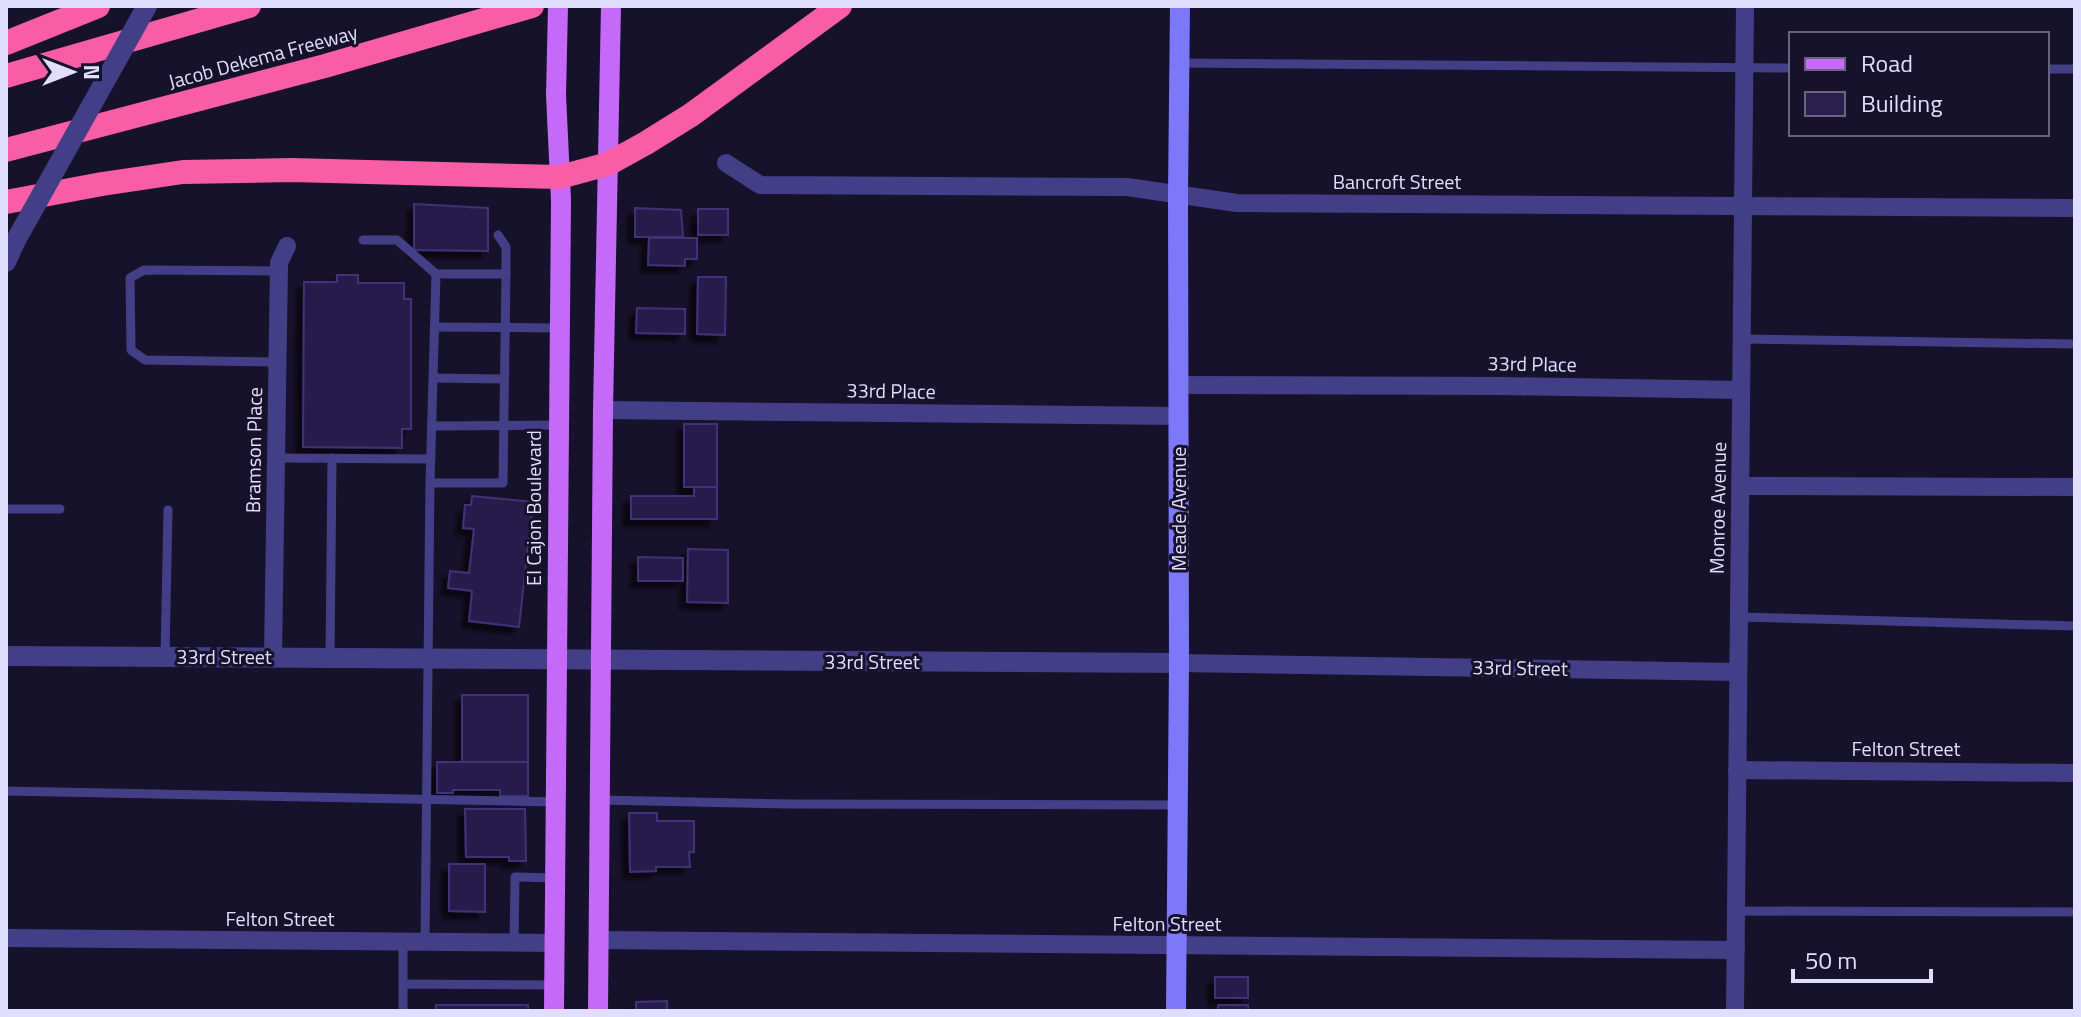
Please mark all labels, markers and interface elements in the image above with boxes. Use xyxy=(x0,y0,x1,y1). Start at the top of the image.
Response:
street label: Jacob Dekema Freeway xyxy=(165,16,361,97)
north arrow xyxy=(32,32,112,112)
legend xyxy=(1789,32,2049,136)
text: Road xyxy=(1861,45,1913,81)
text: N xyxy=(75,64,109,80)
text: Building xyxy=(1861,85,1943,121)
street label: Bancroft Street xyxy=(1333,166,1461,197)
street label: 33rd Place xyxy=(1487,347,1577,380)
street label: 33rd Place xyxy=(846,374,936,407)
street label: Bramson Place xyxy=(237,387,270,513)
street label: El Cajon Boulevard xyxy=(518,430,549,586)
street label: Monroe Avenue xyxy=(1701,442,1734,574)
street label: Meade Avenue xyxy=(1163,447,1194,571)
street label: 33rd Street xyxy=(176,641,272,672)
street label: 33rd Street xyxy=(824,646,920,677)
street label: 33rd Street xyxy=(1472,651,1568,684)
street label: Felton Street xyxy=(1851,733,1961,764)
street label: Felton Street xyxy=(225,903,335,934)
street label: Felton Street xyxy=(1112,908,1222,939)
scale bar xyxy=(1793,933,1931,983)
text: 50 m xyxy=(1805,942,1857,978)

